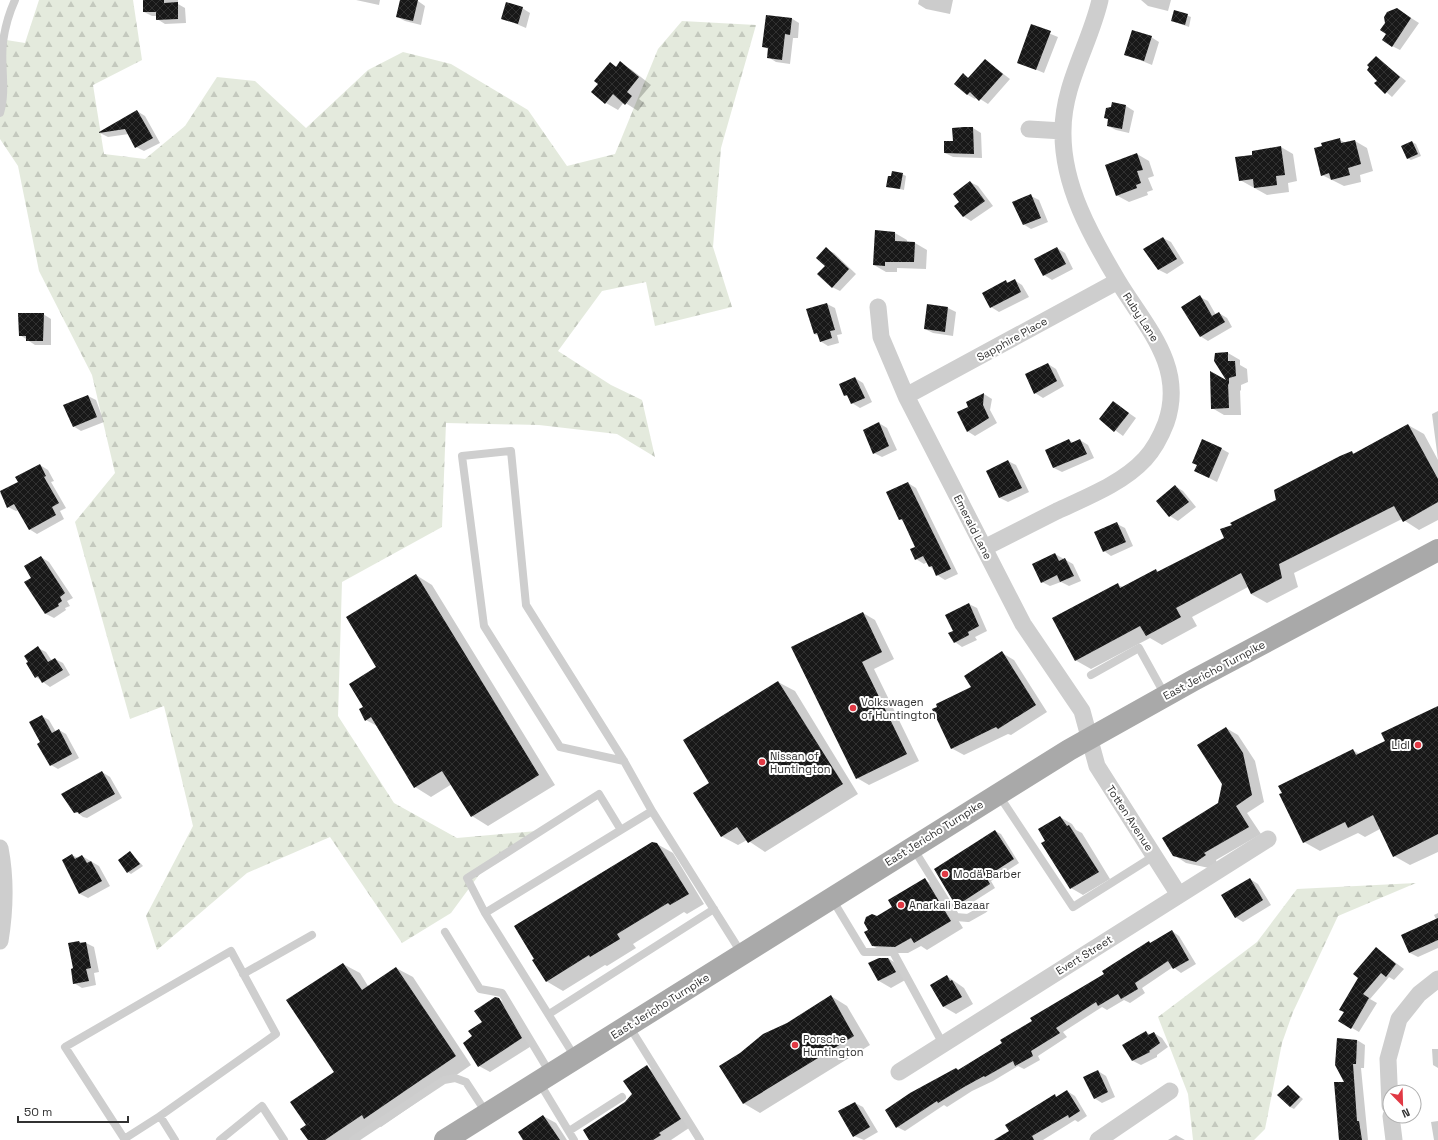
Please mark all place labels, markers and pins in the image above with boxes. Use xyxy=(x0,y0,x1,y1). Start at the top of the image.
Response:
place label: Volkswagen of Huntington xyxy=(861,695,936,722)
marker: Volkswagen of Huntington xyxy=(848,703,858,713)
place label: Lidl xyxy=(1392,738,1410,752)
marker: Lidl xyxy=(1413,740,1423,750)
place label: Nissan of Huntington xyxy=(770,749,831,776)
marker: Nissan of Huntington xyxy=(757,757,767,767)
place label: Modä Barber xyxy=(953,867,1021,881)
marker: Modä Barber xyxy=(940,869,950,879)
place label: Anarkali Bazaar xyxy=(909,898,990,912)
marker: Anarkali Bazaar xyxy=(896,900,906,910)
place label: Porsche Huntington xyxy=(803,1032,864,1059)
marker: Porsche Huntington xyxy=(790,1040,800,1050)

